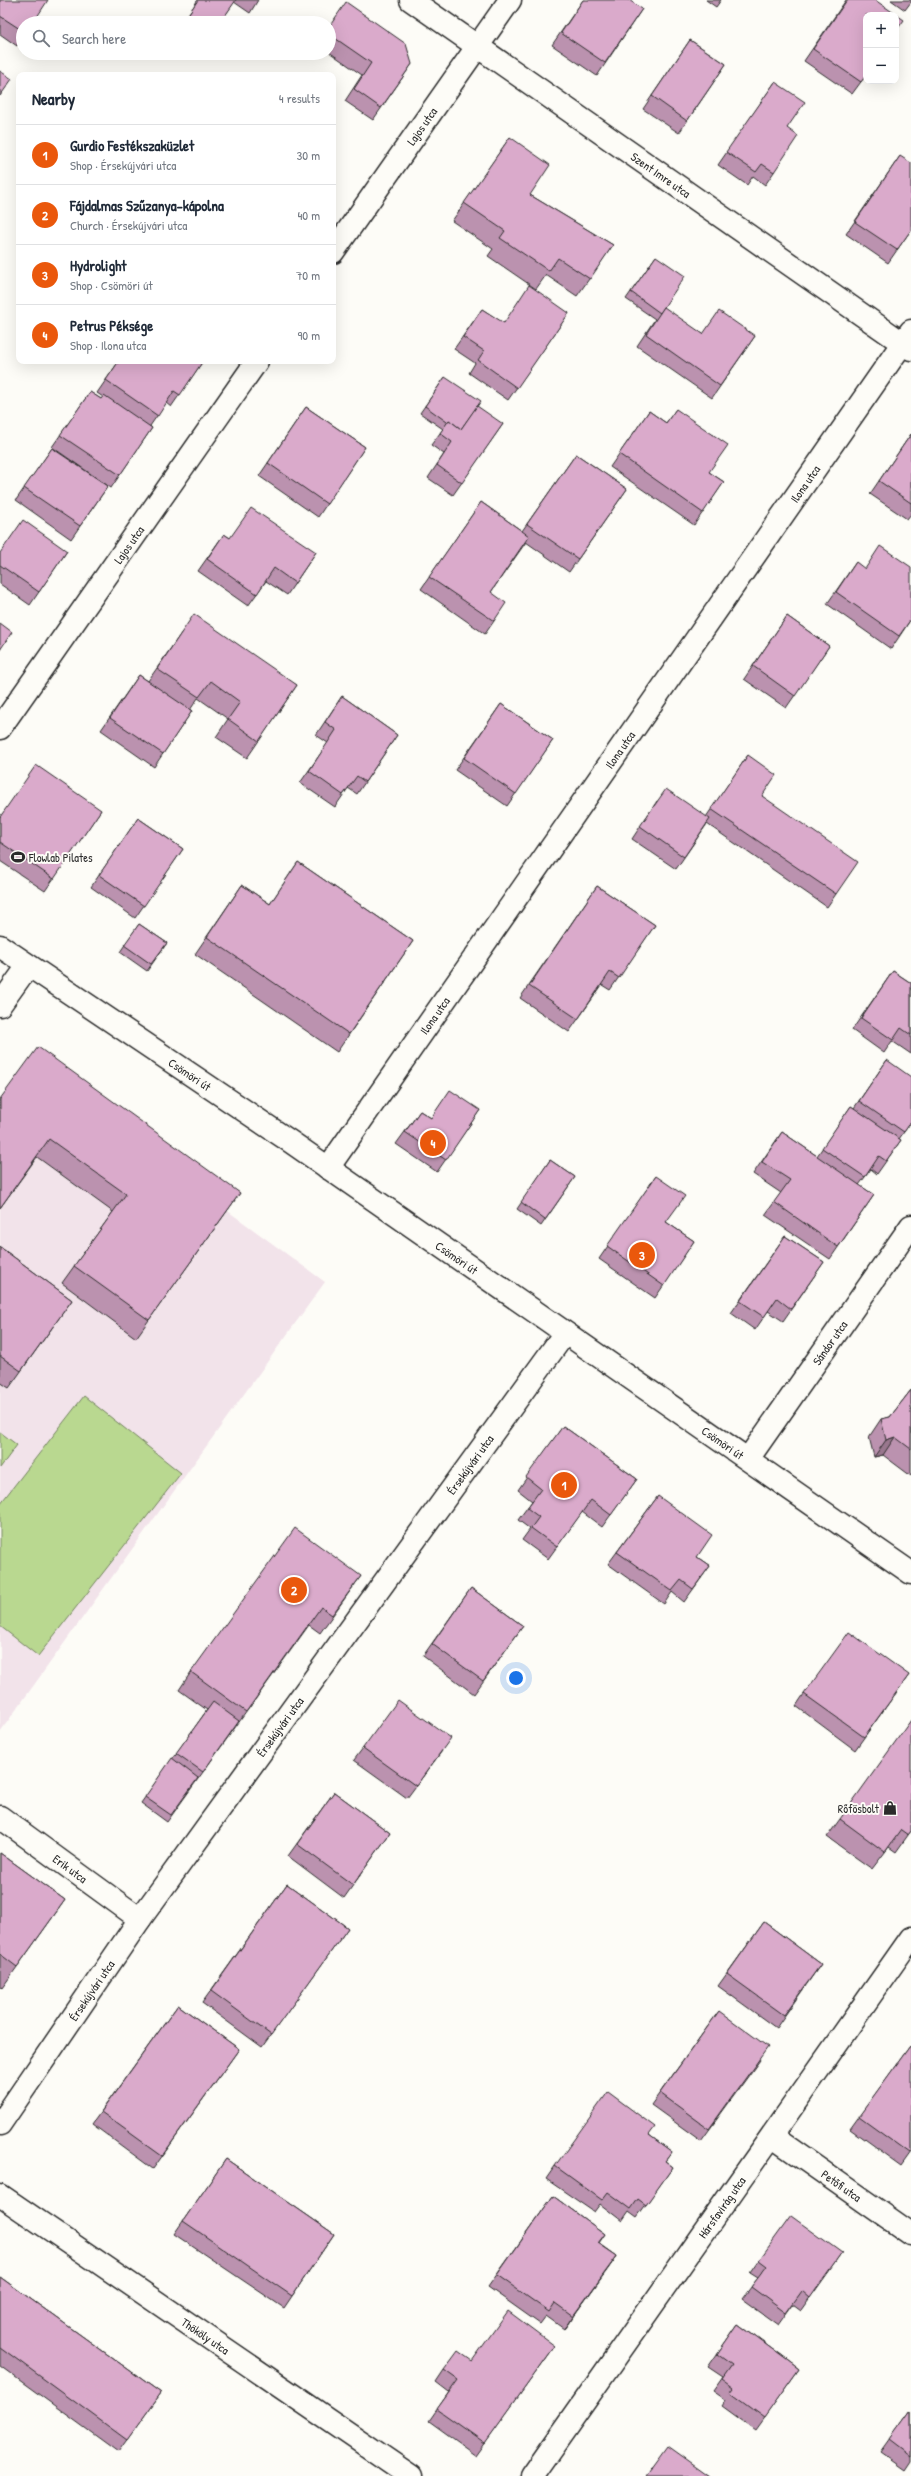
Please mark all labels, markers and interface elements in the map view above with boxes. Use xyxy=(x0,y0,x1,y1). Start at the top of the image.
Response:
map controls xyxy=(863,12,899,84)
button: + xyxy=(863,12,899,48)
search box xyxy=(16,16,336,60)
icon: search xyxy=(30,27,52,49)
text: Search here xyxy=(62,28,126,49)
button: − xyxy=(863,48,899,84)
text: Nearby xyxy=(32,87,75,110)
text: 4 results xyxy=(279,89,320,107)
street label: Lajos utca xyxy=(402,103,441,148)
text: Gurdio Festékszaküzlet xyxy=(70,135,194,156)
text: 1 xyxy=(43,146,47,164)
text: 30 m xyxy=(297,146,320,164)
street label: Szent Imre utca xyxy=(628,148,695,202)
text: Shop · Érsekújvári utca xyxy=(70,156,176,174)
text: Fájdalmas Szűzanya-kápolna xyxy=(70,195,224,216)
text: 2 xyxy=(42,206,48,224)
text: 40 m xyxy=(297,206,320,224)
text: Church · Érsekújvári utca xyxy=(70,216,187,234)
text: Hydrolight xyxy=(70,255,127,276)
text: 3 xyxy=(42,266,48,284)
text: 70 m xyxy=(296,266,320,284)
text: Shop · Csömöri út xyxy=(70,276,153,294)
text: Petrus Péksége xyxy=(70,315,153,336)
text: 4 xyxy=(43,326,47,344)
text: 90 m xyxy=(298,326,320,344)
text: Shop · Ilona utca xyxy=(70,336,146,354)
street label: Ilona utca xyxy=(786,461,824,506)
street label: Lajos utca xyxy=(109,522,148,567)
street label: Ilona utca xyxy=(600,727,639,772)
sports icon: Flowlab Pilates xyxy=(10,849,26,865)
place label: Flowlab Pilates xyxy=(28,849,93,866)
street label: Ilona utca xyxy=(415,993,453,1038)
street label: Csömöri út xyxy=(165,1053,215,1095)
pin: 4 xyxy=(420,1128,446,1158)
street label: Csömöri út xyxy=(432,1237,482,1279)
pin: 3 xyxy=(629,1240,655,1270)
street label: Sándor utca xyxy=(808,1317,851,1368)
street label: Csömöri út xyxy=(698,1422,748,1464)
street label: Érsekújvári utca xyxy=(442,1431,497,1498)
pin: 1 xyxy=(551,1470,577,1500)
pin: 2 xyxy=(281,1575,307,1605)
your location xyxy=(506,1668,526,1688)
street label: Érsekújvári utca xyxy=(252,1693,307,1760)
place label: Rőfösbolt xyxy=(838,1800,880,1817)
shop icon: Rőfösbolt xyxy=(882,1800,898,1816)
street label: Erik utca xyxy=(50,1850,91,1887)
street label: Érsekújvári utca xyxy=(65,1956,118,2024)
street label: Petőfi utca xyxy=(818,2165,865,2205)
street label: Hársfavirág utca xyxy=(694,2173,749,2241)
street label: Thököly utca xyxy=(178,2313,233,2358)

